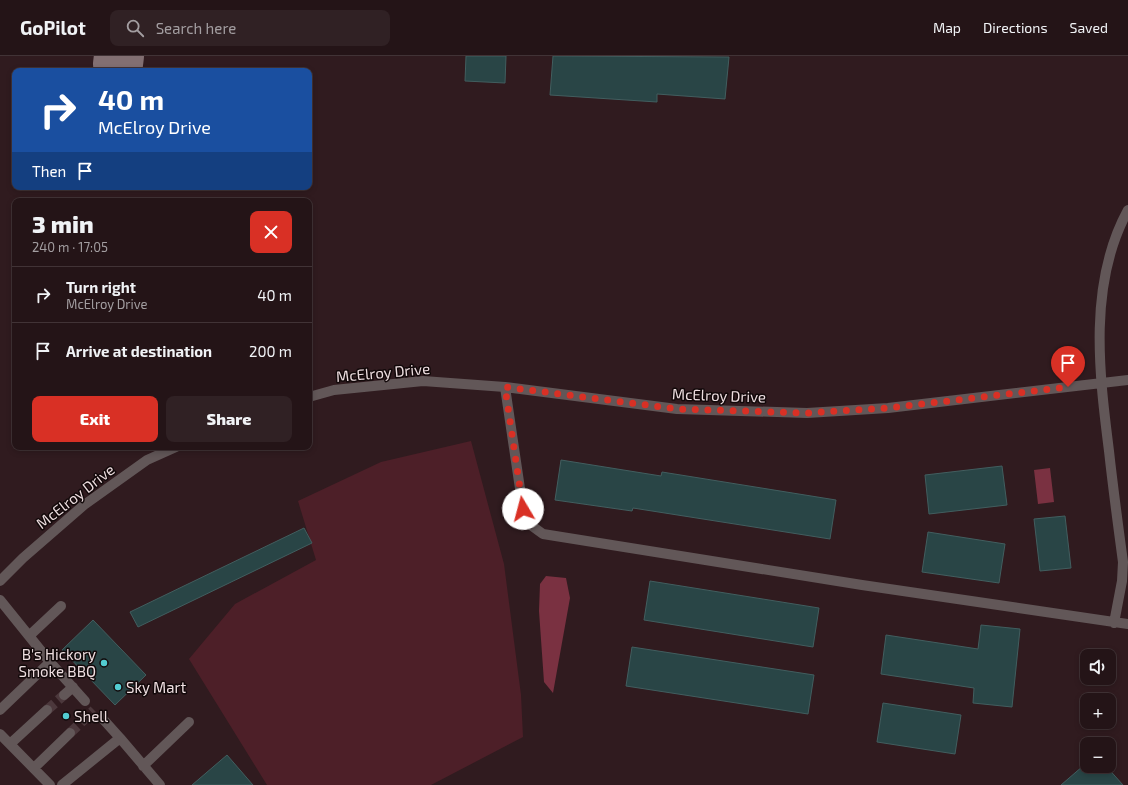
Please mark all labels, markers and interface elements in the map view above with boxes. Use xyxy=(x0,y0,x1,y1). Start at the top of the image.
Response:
search box xyxy=(110,10,390,46)
text: GoPilot xyxy=(20,16,86,39)
icon: search xyxy=(124,17,146,39)
text: Search here xyxy=(156,19,236,37)
text: Map xyxy=(933,19,961,36)
text: Directions xyxy=(983,19,1048,36)
text: Saved xyxy=(1070,19,1108,36)
text: 40 m xyxy=(98,82,164,116)
icon: right xyxy=(32,84,84,136)
text: McElroy Drive xyxy=(98,116,211,138)
icon: arrive xyxy=(74,160,96,182)
text: Then xyxy=(32,162,66,180)
text: 3 min xyxy=(32,209,94,238)
button: close xyxy=(250,211,292,253)
text: 240 m · 17:05 xyxy=(32,239,108,255)
text: Turn right xyxy=(66,278,136,296)
icon: right xyxy=(32,284,54,306)
text: 40 m xyxy=(257,286,292,304)
text: McElroy Drive xyxy=(66,296,148,312)
icon: arrive xyxy=(32,340,54,362)
text: Arrive at destination xyxy=(66,342,212,360)
text: 200 m xyxy=(249,342,292,360)
pin xyxy=(1051,346,1085,387)
icon: arrive xyxy=(1057,352,1079,374)
street label: McElroy Drive xyxy=(335,359,431,385)
street label: McElroy Drive xyxy=(672,384,766,406)
button: Exit xyxy=(32,396,158,442)
button: Share xyxy=(166,396,292,442)
street label: McElroy Drive xyxy=(32,460,118,532)
position arrow xyxy=(502,488,544,530)
place label: B's Hickory Smoke BBQ xyxy=(18,645,96,681)
map controls xyxy=(1080,649,1116,773)
button: sound xyxy=(1080,649,1116,685)
marker: B's Hickory Smoke BBQ xyxy=(99,658,109,668)
place label: Sky Mart xyxy=(126,678,186,696)
marker: Sky Mart xyxy=(113,682,123,692)
button: + xyxy=(1080,693,1116,729)
place label: Shell xyxy=(74,707,109,725)
marker: Shell xyxy=(61,711,71,721)
button: − xyxy=(1080,737,1116,773)

